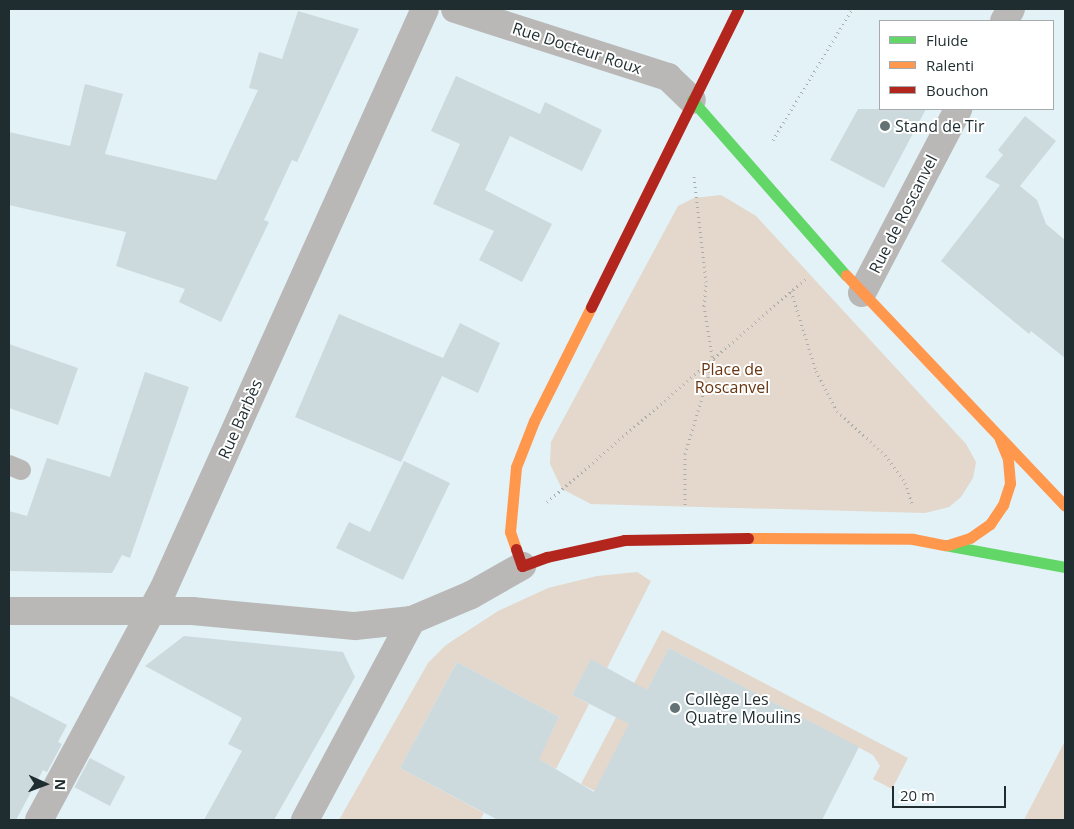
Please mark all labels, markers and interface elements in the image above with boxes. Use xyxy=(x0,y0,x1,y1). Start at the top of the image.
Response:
street label: Rue Docteur Roux xyxy=(510,18,644,78)
legend xyxy=(879,20,1054,110)
text: Fluide xyxy=(926,30,968,50)
text: Ralenti xyxy=(926,55,974,75)
text: Bouchon xyxy=(926,80,989,100)
place label: Stand de Tir xyxy=(895,116,984,136)
marker: Stand de Tir xyxy=(879,120,891,132)
street label: Rue de Roscanvel xyxy=(865,152,941,276)
park label: Place de Roscanvel xyxy=(695,359,769,397)
street label: Rue Barbès xyxy=(214,376,266,462)
place label: Collège Les Quatre Moulins xyxy=(685,689,801,727)
marker: Collège Les Quatre Moulins xyxy=(669,702,681,714)
north arrow xyxy=(20,759,70,809)
scale bar xyxy=(894,776,1008,808)
text: N xyxy=(51,779,70,791)
text: 20 m xyxy=(900,785,935,805)

